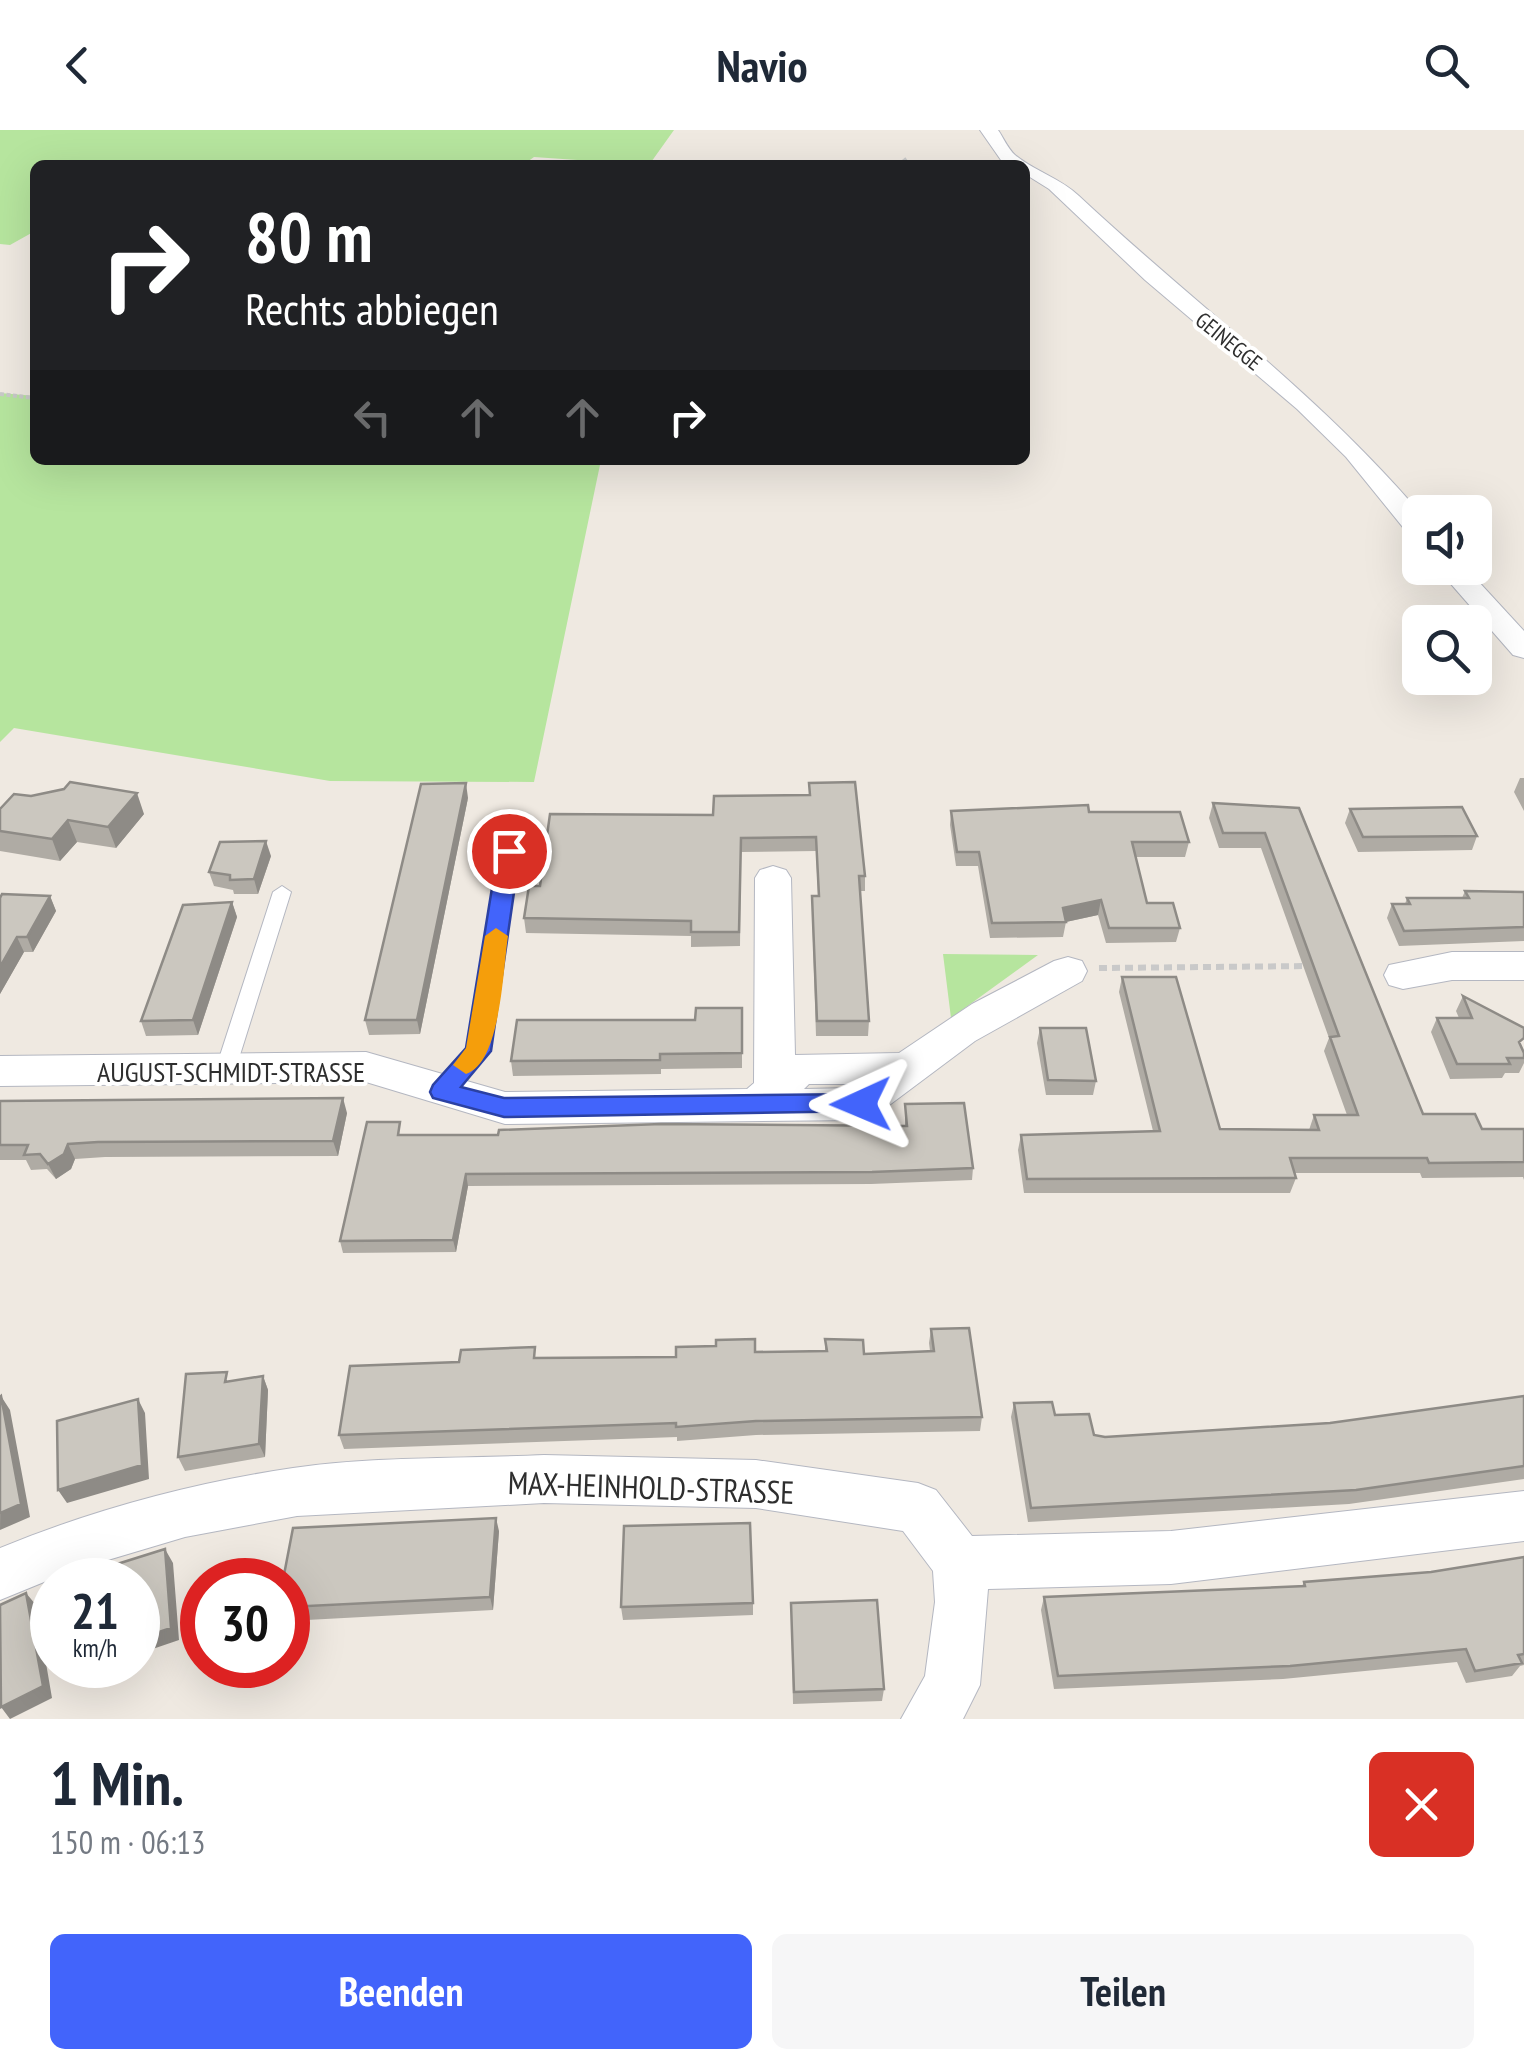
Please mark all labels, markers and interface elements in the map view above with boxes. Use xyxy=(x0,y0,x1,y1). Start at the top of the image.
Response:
text: Navio xyxy=(717,36,808,94)
icon: back xyxy=(50,38,105,93)
icon: search xyxy=(1419,38,1474,93)
text: 80 m xyxy=(245,191,373,281)
icon: right xyxy=(80,200,210,330)
text: Rechts abbiegen xyxy=(245,279,499,337)
street label: GEINEGGE xyxy=(1190,306,1268,376)
icon: left xyxy=(345,390,400,445)
icon: ahead xyxy=(450,390,505,445)
icon: ahead xyxy=(555,390,610,445)
icon: right xyxy=(660,390,715,445)
map controls xyxy=(1402,495,1492,695)
button: sound xyxy=(1402,495,1492,585)
button: search xyxy=(1402,605,1492,695)
pin xyxy=(467,809,552,894)
icon: arrive xyxy=(482,824,537,879)
position arrow xyxy=(809,1052,913,1156)
street label: AUGUST-SCHMIDT-STRASSE xyxy=(97,1053,365,1090)
street label: MAX-HEINHOLD-STRASSE xyxy=(507,1461,795,1513)
speed limit sign: 30 xyxy=(180,1558,310,1688)
text: 21 xyxy=(71,1578,119,1643)
text: km/h xyxy=(73,1632,117,1664)
text: 1 Min. xyxy=(50,1744,184,1822)
button: close xyxy=(1369,1752,1474,1857)
text: 150 m · 06:13 xyxy=(50,1821,205,1863)
button: Beenden xyxy=(50,1934,752,2049)
button: Teilen xyxy=(772,1934,1474,2049)

